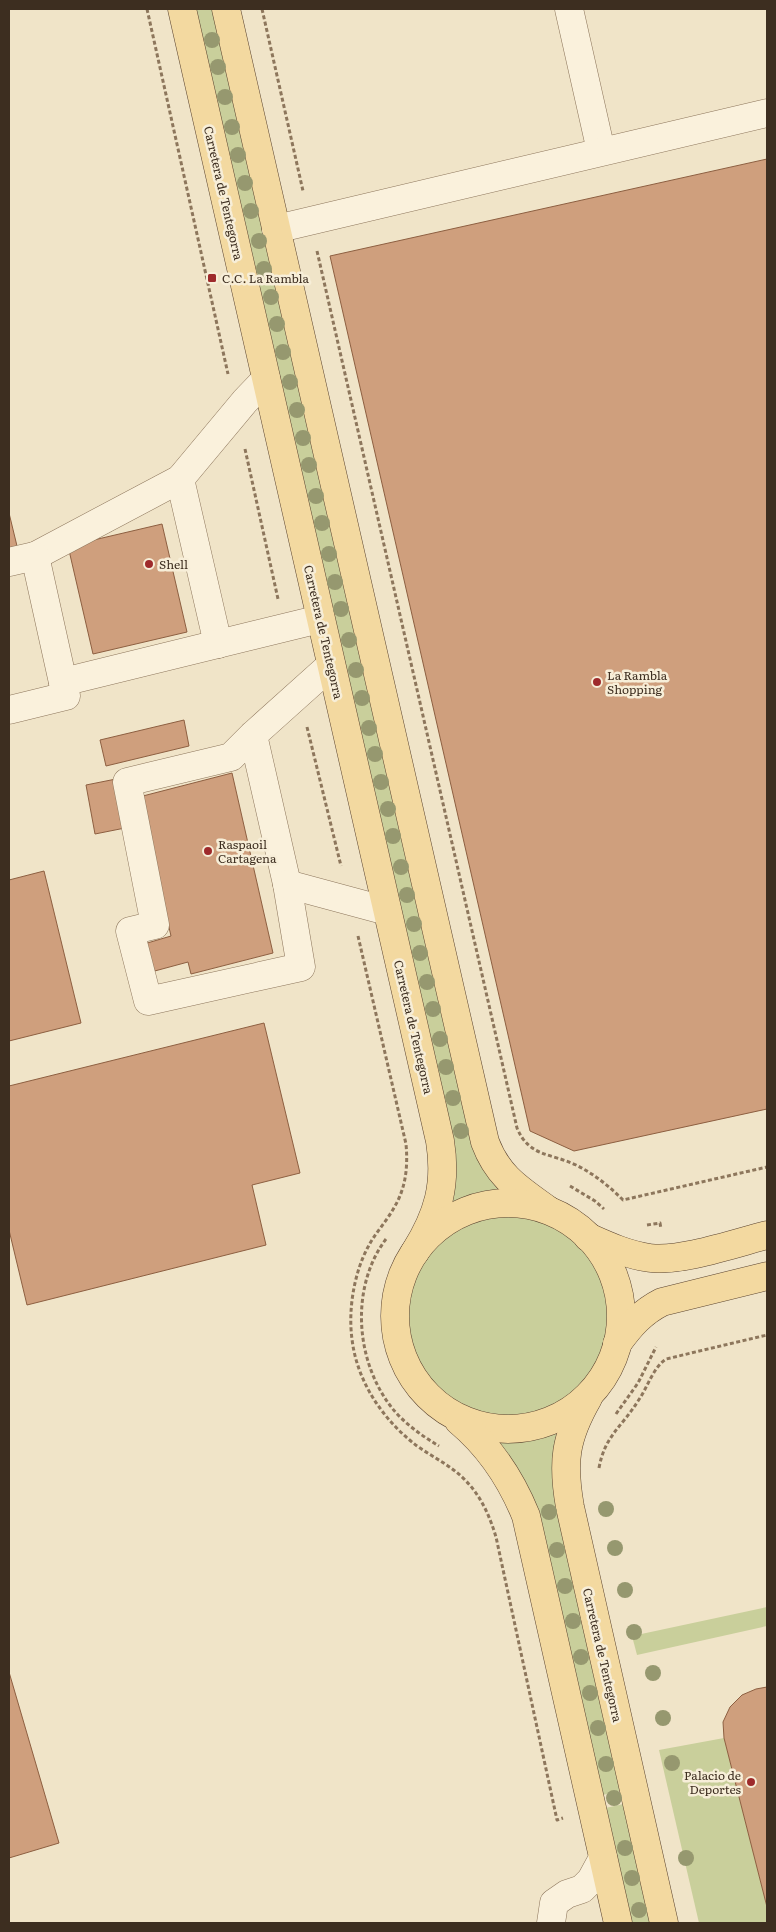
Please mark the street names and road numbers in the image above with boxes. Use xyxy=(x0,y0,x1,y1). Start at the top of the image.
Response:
street label: Carretera de Tentegorra xyxy=(200,124,248,262)
street label: Carretera de Tentegorra xyxy=(300,563,348,701)
street label: Carretera de Tentegorra xyxy=(390,958,438,1096)
street label: Carretera de Tentegorra xyxy=(579,1586,627,1724)

